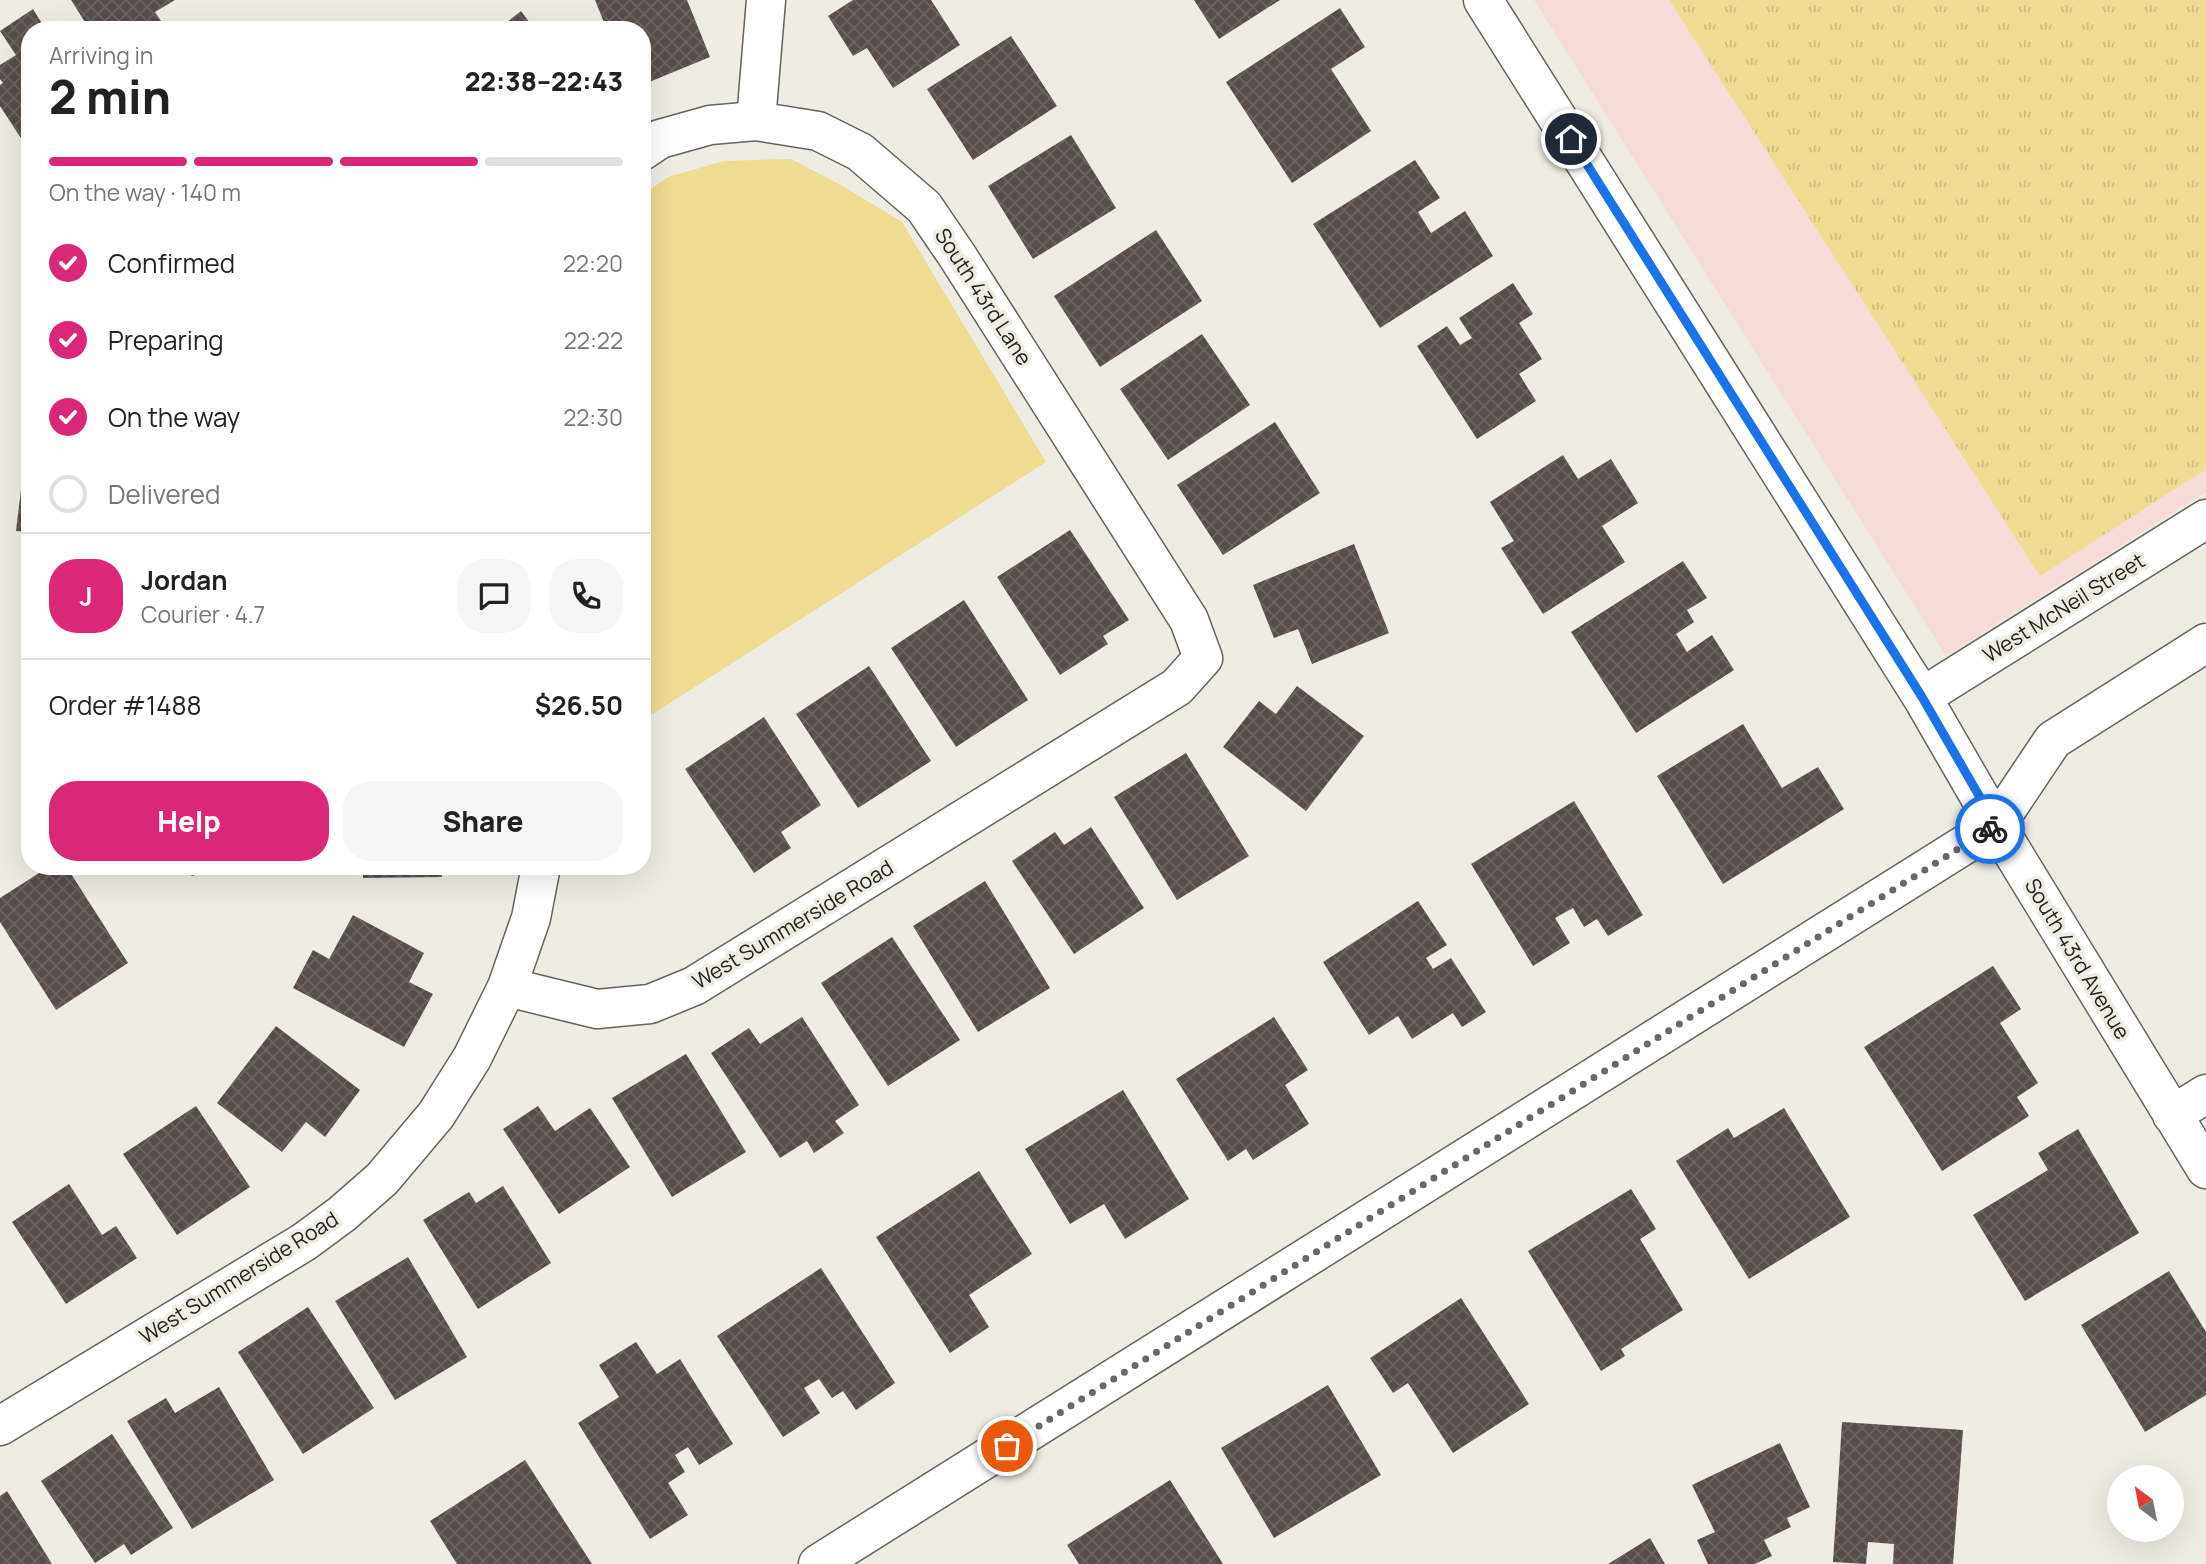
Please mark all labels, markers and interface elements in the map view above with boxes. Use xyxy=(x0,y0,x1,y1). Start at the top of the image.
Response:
text: Arriving in xyxy=(49,39,154,71)
text: 22:38–22:43 xyxy=(465,63,623,99)
text: 2 min xyxy=(49,65,171,128)
pin xyxy=(1541,109,1601,169)
icon: home xyxy=(1552,120,1590,158)
text: On the way · 140 m xyxy=(49,176,241,208)
street label: South 43rd Lane xyxy=(929,223,1039,370)
icon: check xyxy=(49,244,87,282)
text: Confirmed xyxy=(108,245,235,281)
text: 22:20 xyxy=(563,247,623,279)
icon: check xyxy=(49,321,87,359)
text: Preparing xyxy=(108,322,224,358)
text: 22:22 xyxy=(564,324,623,356)
icon: check xyxy=(49,398,87,436)
text: On the way xyxy=(108,399,240,435)
text: 22:30 xyxy=(563,401,623,433)
text: Delivered xyxy=(108,476,220,512)
street label: West McNeil Street xyxy=(1977,546,2150,668)
button: chat xyxy=(457,559,531,633)
button: phone xyxy=(549,559,623,633)
text: Jordan xyxy=(141,562,227,598)
text: J xyxy=(79,578,93,614)
text: Courier · 4.7 xyxy=(141,598,265,630)
text: Order #1488 xyxy=(49,687,202,723)
text: $26.50 xyxy=(535,687,623,723)
button: Help xyxy=(49,781,329,861)
button: Share xyxy=(343,781,623,861)
courier xyxy=(1955,794,2025,864)
icon: bike xyxy=(1971,810,2009,848)
street label: West Summerside Road xyxy=(687,853,898,995)
street label: South 43rd Avenue xyxy=(2019,873,2137,1044)
street label: West Summerside Road xyxy=(134,1205,343,1350)
pin xyxy=(977,1416,1037,1476)
icon: bag xyxy=(988,1427,1026,1465)
north arrow xyxy=(2107,1465,2184,1542)
map controls xyxy=(2107,1465,2184,1542)

